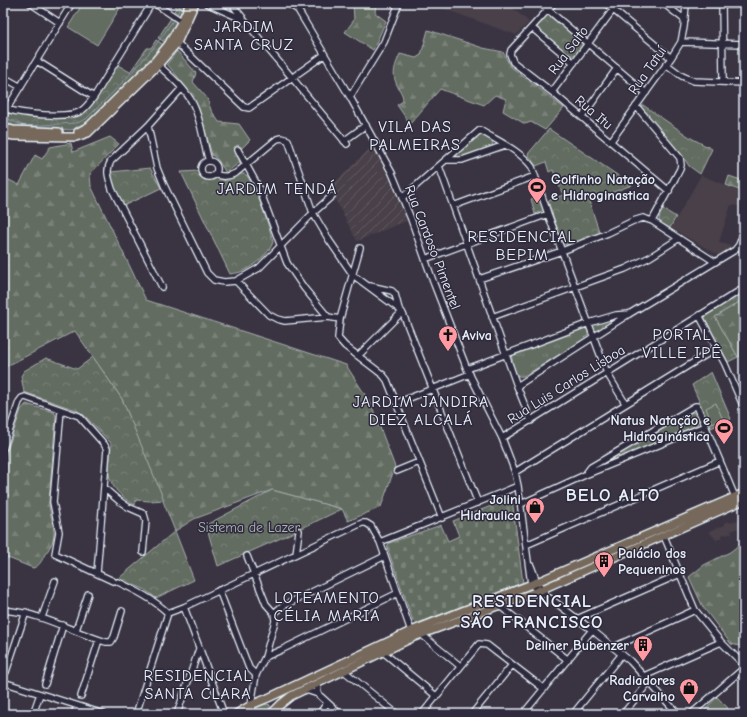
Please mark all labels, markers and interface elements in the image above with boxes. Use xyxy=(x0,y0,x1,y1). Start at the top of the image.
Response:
district label: JARDIM SANTA CRUZ xyxy=(194,18,294,54)
street label: Rua Salto xyxy=(545,23,592,78)
street label: Rua Tatuí xyxy=(625,42,671,98)
street label: Rua Itu xyxy=(571,92,616,133)
district label: VILA DAS PALMEIRAS xyxy=(369,118,461,154)
place label: Golfinho Natação e Hidroginastica xyxy=(551,171,655,204)
sports icon: Golfinho Natação e Hidroginastica xyxy=(526,176,548,204)
district label: JARDIM TENDÁ xyxy=(217,179,337,198)
street label: Rua Cardoso Pimentel xyxy=(401,183,464,312)
district label: RESIDENCIAL BEPIM xyxy=(468,228,576,264)
church icon: Aviva xyxy=(437,324,459,352)
district label: PORTAL VILLE IPÊ xyxy=(642,326,722,362)
place label: Aviva xyxy=(462,327,492,344)
street label: Rua Luis Carlos Lisboa xyxy=(504,341,628,428)
district label: JARDIM JANDIRA DIEZ ALCALÁ xyxy=(353,393,489,429)
place label: Natus Natação e Hidroginástica xyxy=(611,412,710,445)
sports icon: Natus Natação e Hidroginástica xyxy=(713,417,735,445)
district label: BELO ALTO xyxy=(566,485,660,506)
place label: Jolini Hidraulica xyxy=(460,491,521,524)
shop icon: Jolini Hidraulica xyxy=(524,496,546,524)
park label: Sistema de Lazer xyxy=(198,519,301,536)
place label: Palácio dos Pequeninos xyxy=(618,545,686,578)
building icon: Palácio dos Pequeninos xyxy=(593,550,615,578)
district label: LOTEAMENTO CÉLIA MARIA xyxy=(273,589,381,625)
district label: RESIDENCIAL SÃO FRANCISCO xyxy=(460,591,604,633)
building icon: Dellner Bubenzer xyxy=(632,634,654,662)
place label: Dellner Bubenzer xyxy=(526,637,629,654)
district label: RESIDENCIAL SANTA CLARA xyxy=(144,667,252,703)
place label: Radiadores Carvalho xyxy=(609,672,675,705)
shop icon: Radiadores Carvalho xyxy=(678,677,700,705)

